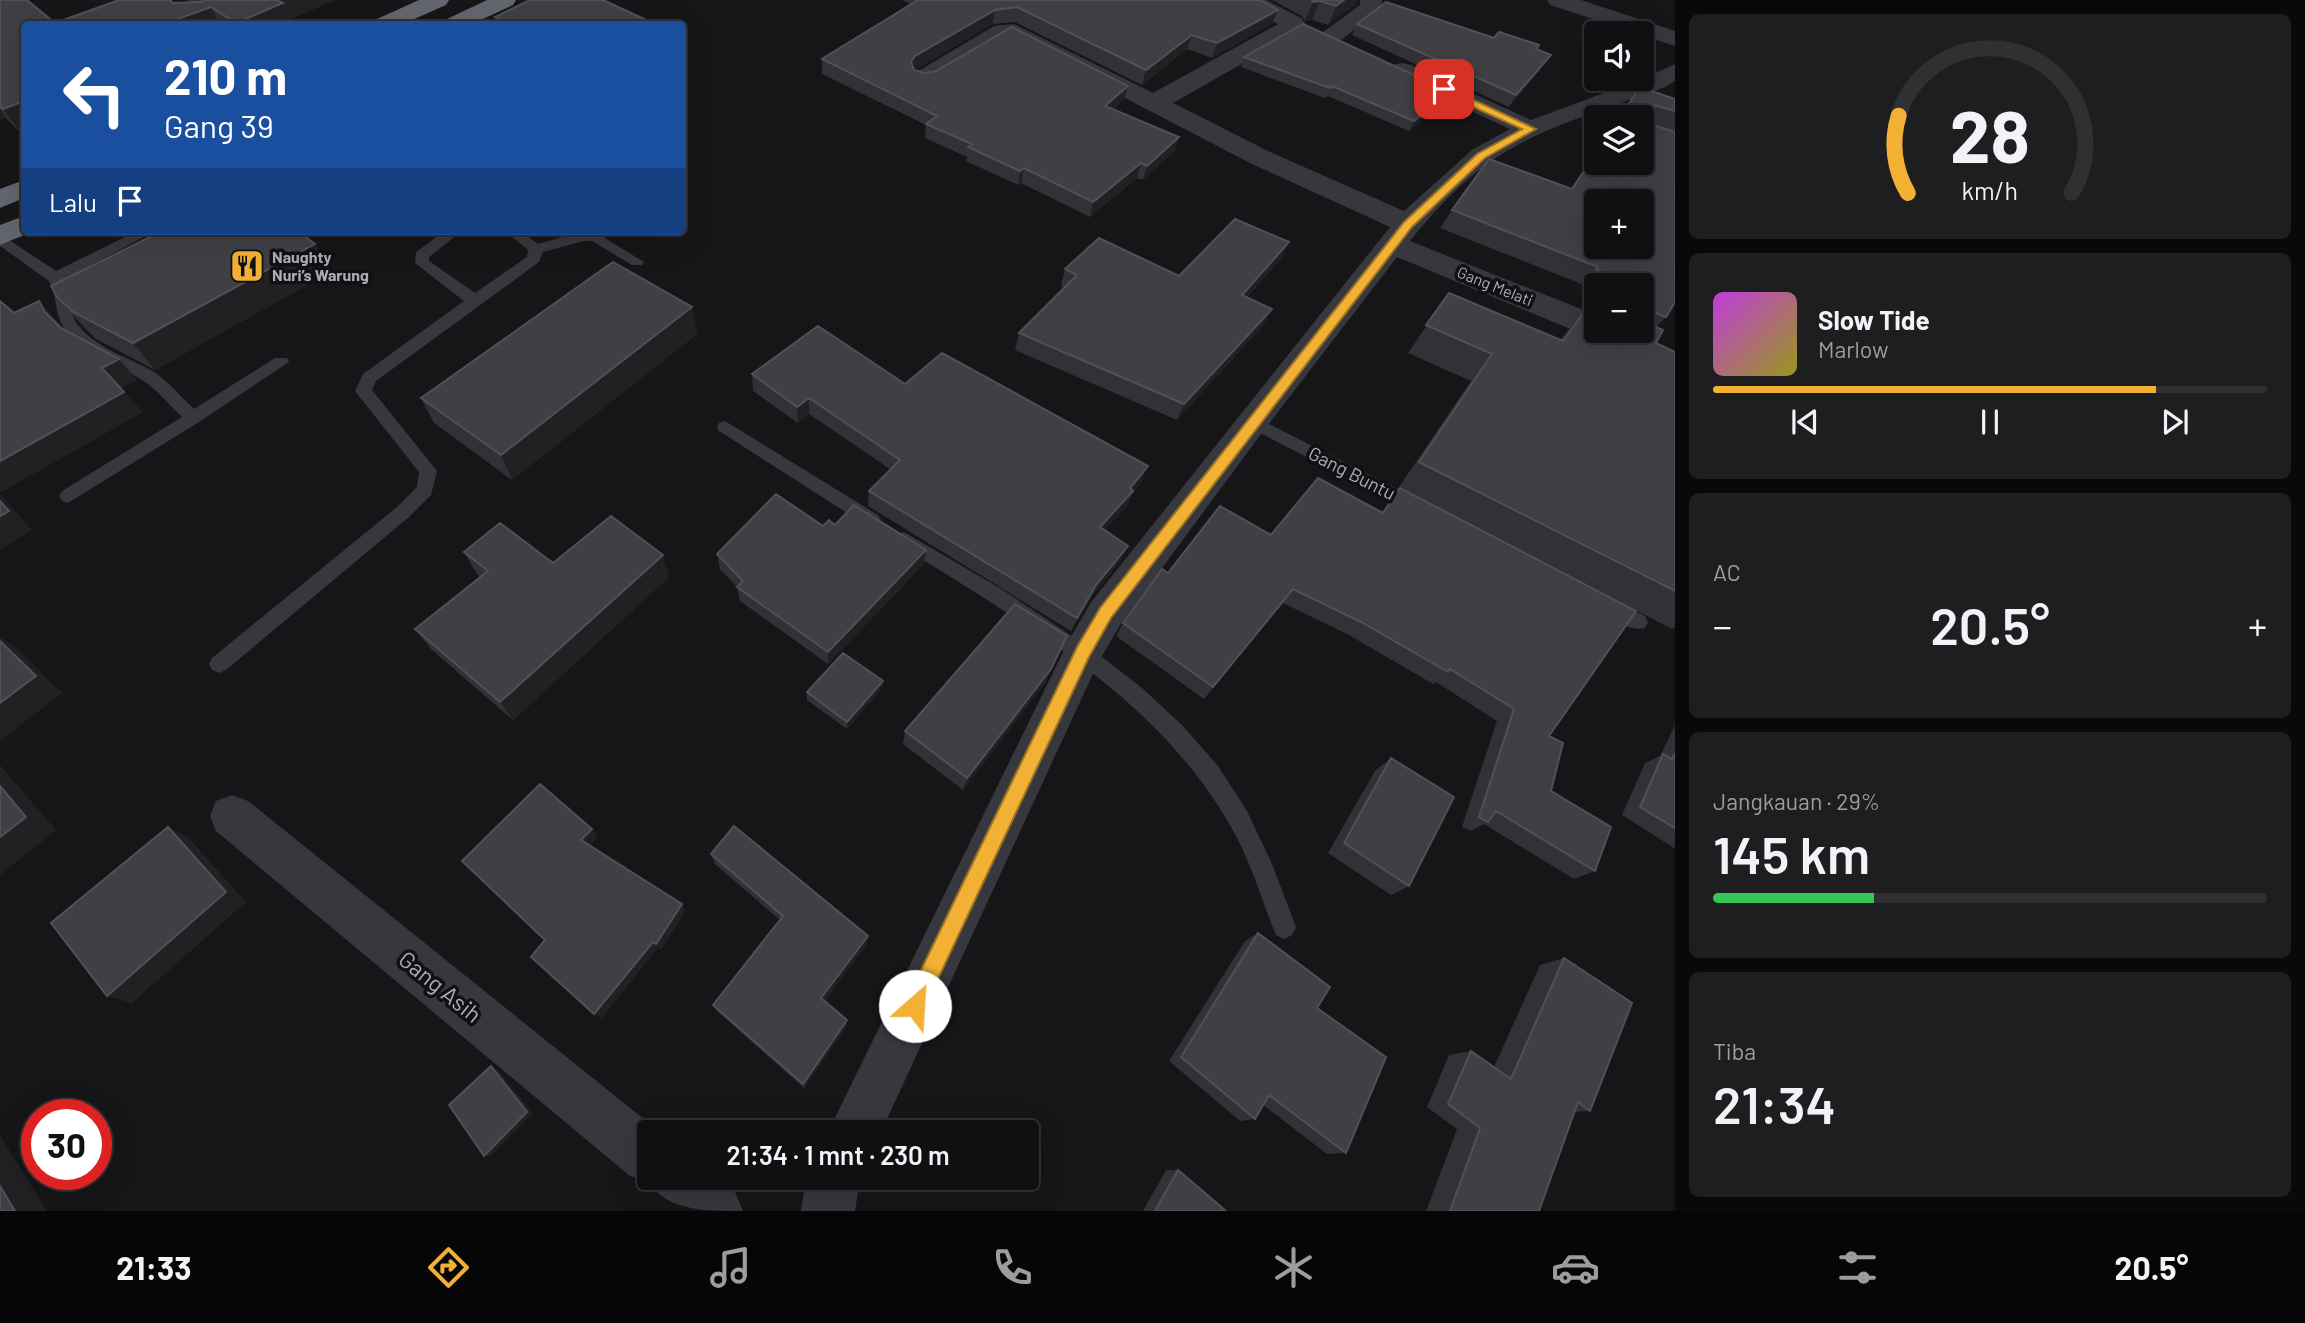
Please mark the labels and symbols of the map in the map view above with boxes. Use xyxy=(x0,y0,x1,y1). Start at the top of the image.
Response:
pin xyxy=(1414,59,1474,119)
restaurant icon: Naughty Nuri’s Warung xyxy=(228,247,266,285)
place label: Naughty Nuri’s Warung xyxy=(272,247,369,284)
street label: Gang Melati xyxy=(1455,262,1536,309)
street label: Gang Buntu xyxy=(1305,441,1400,504)
street label: Gang Asih xyxy=(394,944,488,1028)
position arrow xyxy=(878,969,952,1043)
speed limit sign: 30 xyxy=(21,1099,112,1190)

